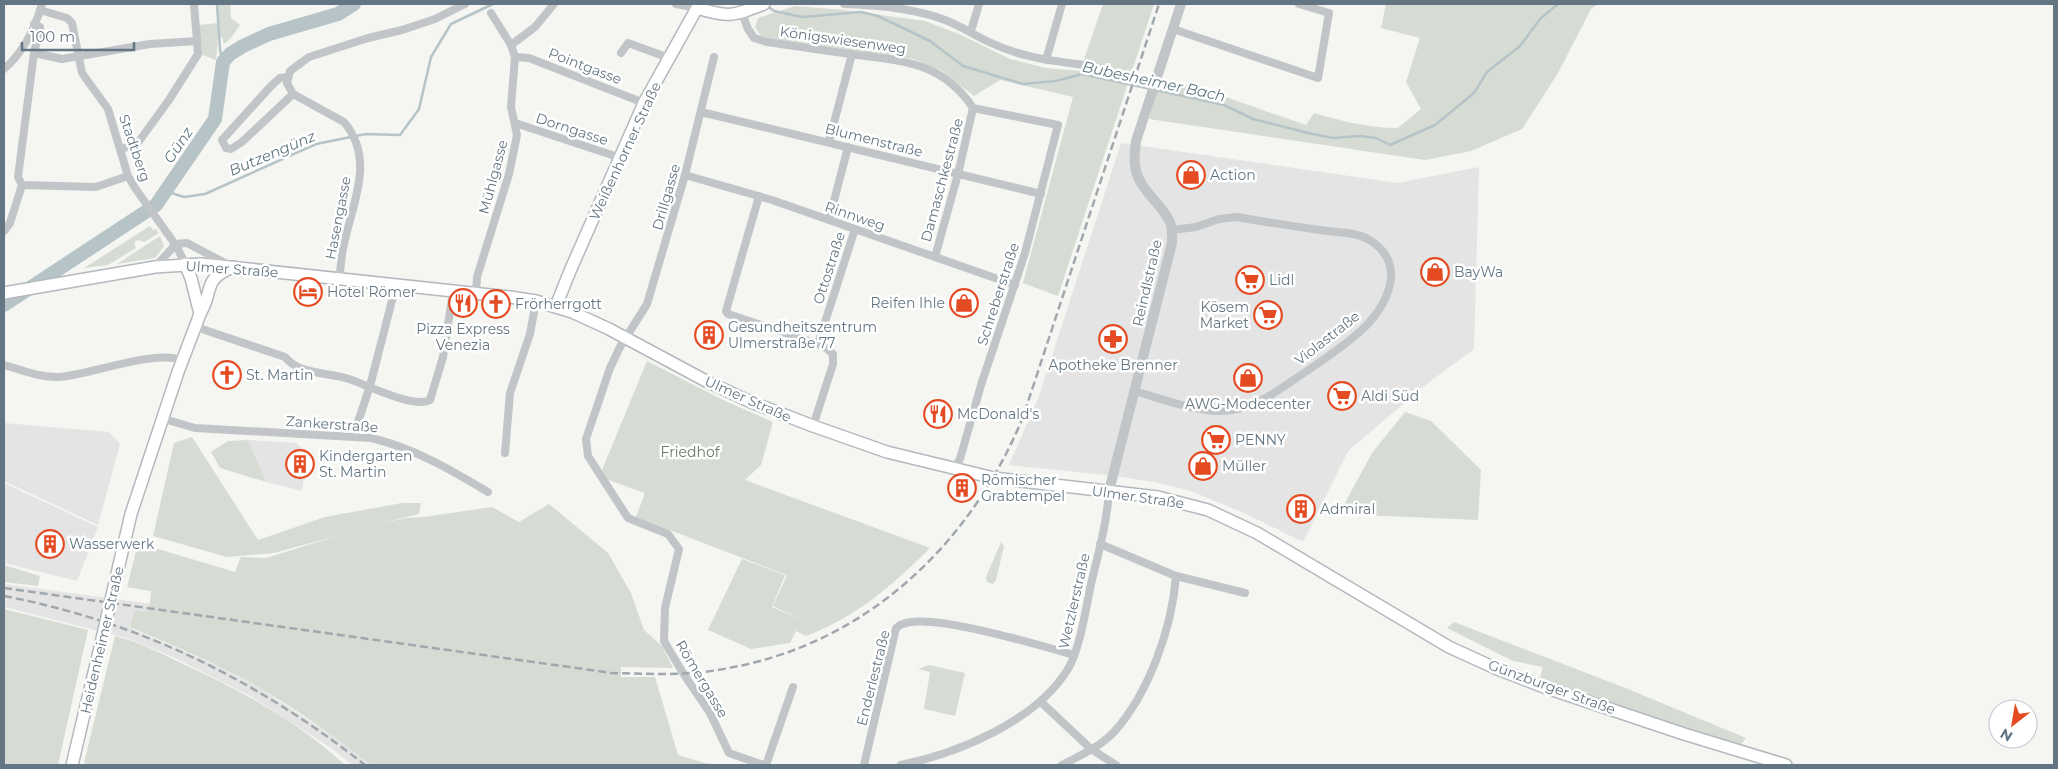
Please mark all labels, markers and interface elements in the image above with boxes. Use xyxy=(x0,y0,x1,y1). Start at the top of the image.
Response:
scale bar xyxy=(22,20,135,52)
street label: Königswiesenweg xyxy=(779,22,907,58)
text: 100 m xyxy=(30,27,75,46)
street label: Pointgasse xyxy=(546,44,624,88)
water label: Bubesheimer Bach xyxy=(1081,57,1227,105)
street label: Weißenhorner Straße xyxy=(585,79,665,223)
street label: Dorngasse xyxy=(533,109,611,149)
street label: Stadtberg xyxy=(115,112,155,184)
street label: Damaschkestraße xyxy=(917,116,967,244)
street label: Blumenstraße xyxy=(823,119,925,161)
water label: Günz xyxy=(159,123,197,167)
water label: Butzengünz xyxy=(226,126,319,180)
street label: Mühlgasse xyxy=(474,138,512,216)
shop icon: Action xyxy=(1176,160,1206,190)
street label: Drillgasse xyxy=(648,162,684,232)
place label: Action xyxy=(1210,166,1256,184)
street label: Hasengasse xyxy=(321,175,355,261)
street label: Rinnweg xyxy=(822,197,888,235)
street label: Ottostraße xyxy=(809,229,849,307)
street label: Reindlstraße xyxy=(1128,238,1166,328)
street label: Schreberstraße xyxy=(973,240,1023,348)
street label: Ulmer Straße xyxy=(185,257,279,281)
shop icon: BayWa xyxy=(1420,257,1450,287)
place label: BayWa xyxy=(1454,263,1503,281)
supermarket icon: Lidl xyxy=(1235,265,1265,295)
place label: Lidl xyxy=(1269,271,1294,289)
hotel icon: Hotel Römer xyxy=(293,277,323,307)
place label: Hotel Römer xyxy=(327,283,417,301)
restaurant icon: Pizza Express Venezia xyxy=(448,288,478,318)
shop icon: Reifen Ihle xyxy=(949,288,979,318)
church icon: Frörherrgott xyxy=(481,289,511,319)
place label: Reifen Ihle xyxy=(871,294,945,312)
place label: Frörherrgott xyxy=(515,295,602,313)
place label: Kösem Market xyxy=(1200,298,1249,332)
supermarket icon: Kösem Market xyxy=(1253,300,1283,330)
street label: Violastraße xyxy=(1291,307,1363,369)
place label: Gesundheitszentrum Ulmerstraße 77 xyxy=(728,318,877,352)
place label: Pizza Express Venezia xyxy=(416,320,510,354)
building icon: Gesundheitszentrum Ulmerstraße 77 xyxy=(694,320,724,350)
pharmacy icon: Apotheke Brenner xyxy=(1098,324,1128,354)
place label: Apotheke Brenner xyxy=(1048,356,1178,374)
church icon: St. Martin xyxy=(212,360,242,390)
shop icon: AWG-Modecenter xyxy=(1233,363,1263,393)
place label: St. Martin xyxy=(246,366,313,384)
street label: Ulmer Straße xyxy=(702,372,794,426)
supermarket icon: Aldi Süd xyxy=(1327,381,1357,411)
place label: Aldi Süd xyxy=(1361,387,1419,405)
place label: AWG-Modecenter xyxy=(1185,395,1311,413)
restaurant icon: McDonald's xyxy=(923,399,953,429)
place label: McDonald's xyxy=(957,405,1039,423)
street label: Zankerstraße xyxy=(285,412,379,436)
supermarket icon: PENNY xyxy=(1201,425,1231,455)
place label: PENNY xyxy=(1235,431,1286,449)
park label: Friedhof xyxy=(661,443,721,461)
place label: Kindergarten St. Martin xyxy=(319,447,413,481)
building icon: Kindergarten St. Martin xyxy=(285,449,315,479)
shop icon: Müller xyxy=(1188,451,1218,481)
place label: Müller xyxy=(1222,457,1267,475)
place label: Römischer Grabtempel xyxy=(981,471,1065,505)
building icon: Römischer Grabtempel xyxy=(947,473,977,503)
street label: Ulmer Straße xyxy=(1091,482,1185,512)
building icon: Admiral xyxy=(1286,494,1316,524)
place label: Admiral xyxy=(1320,500,1375,518)
building icon: Wasserwerk xyxy=(35,529,65,559)
place label: Wasserwerk xyxy=(69,535,155,553)
street label: Wetzlerstraße xyxy=(1054,551,1094,651)
street label: Heidenheimer Straße xyxy=(76,565,128,715)
street label: Enderlestraße xyxy=(852,628,894,728)
street label: Römergasse xyxy=(672,637,732,721)
street label: Günzburger Straße xyxy=(1486,656,1618,718)
north arrow xyxy=(1988,699,2038,749)
text: N xyxy=(1997,725,2016,746)

